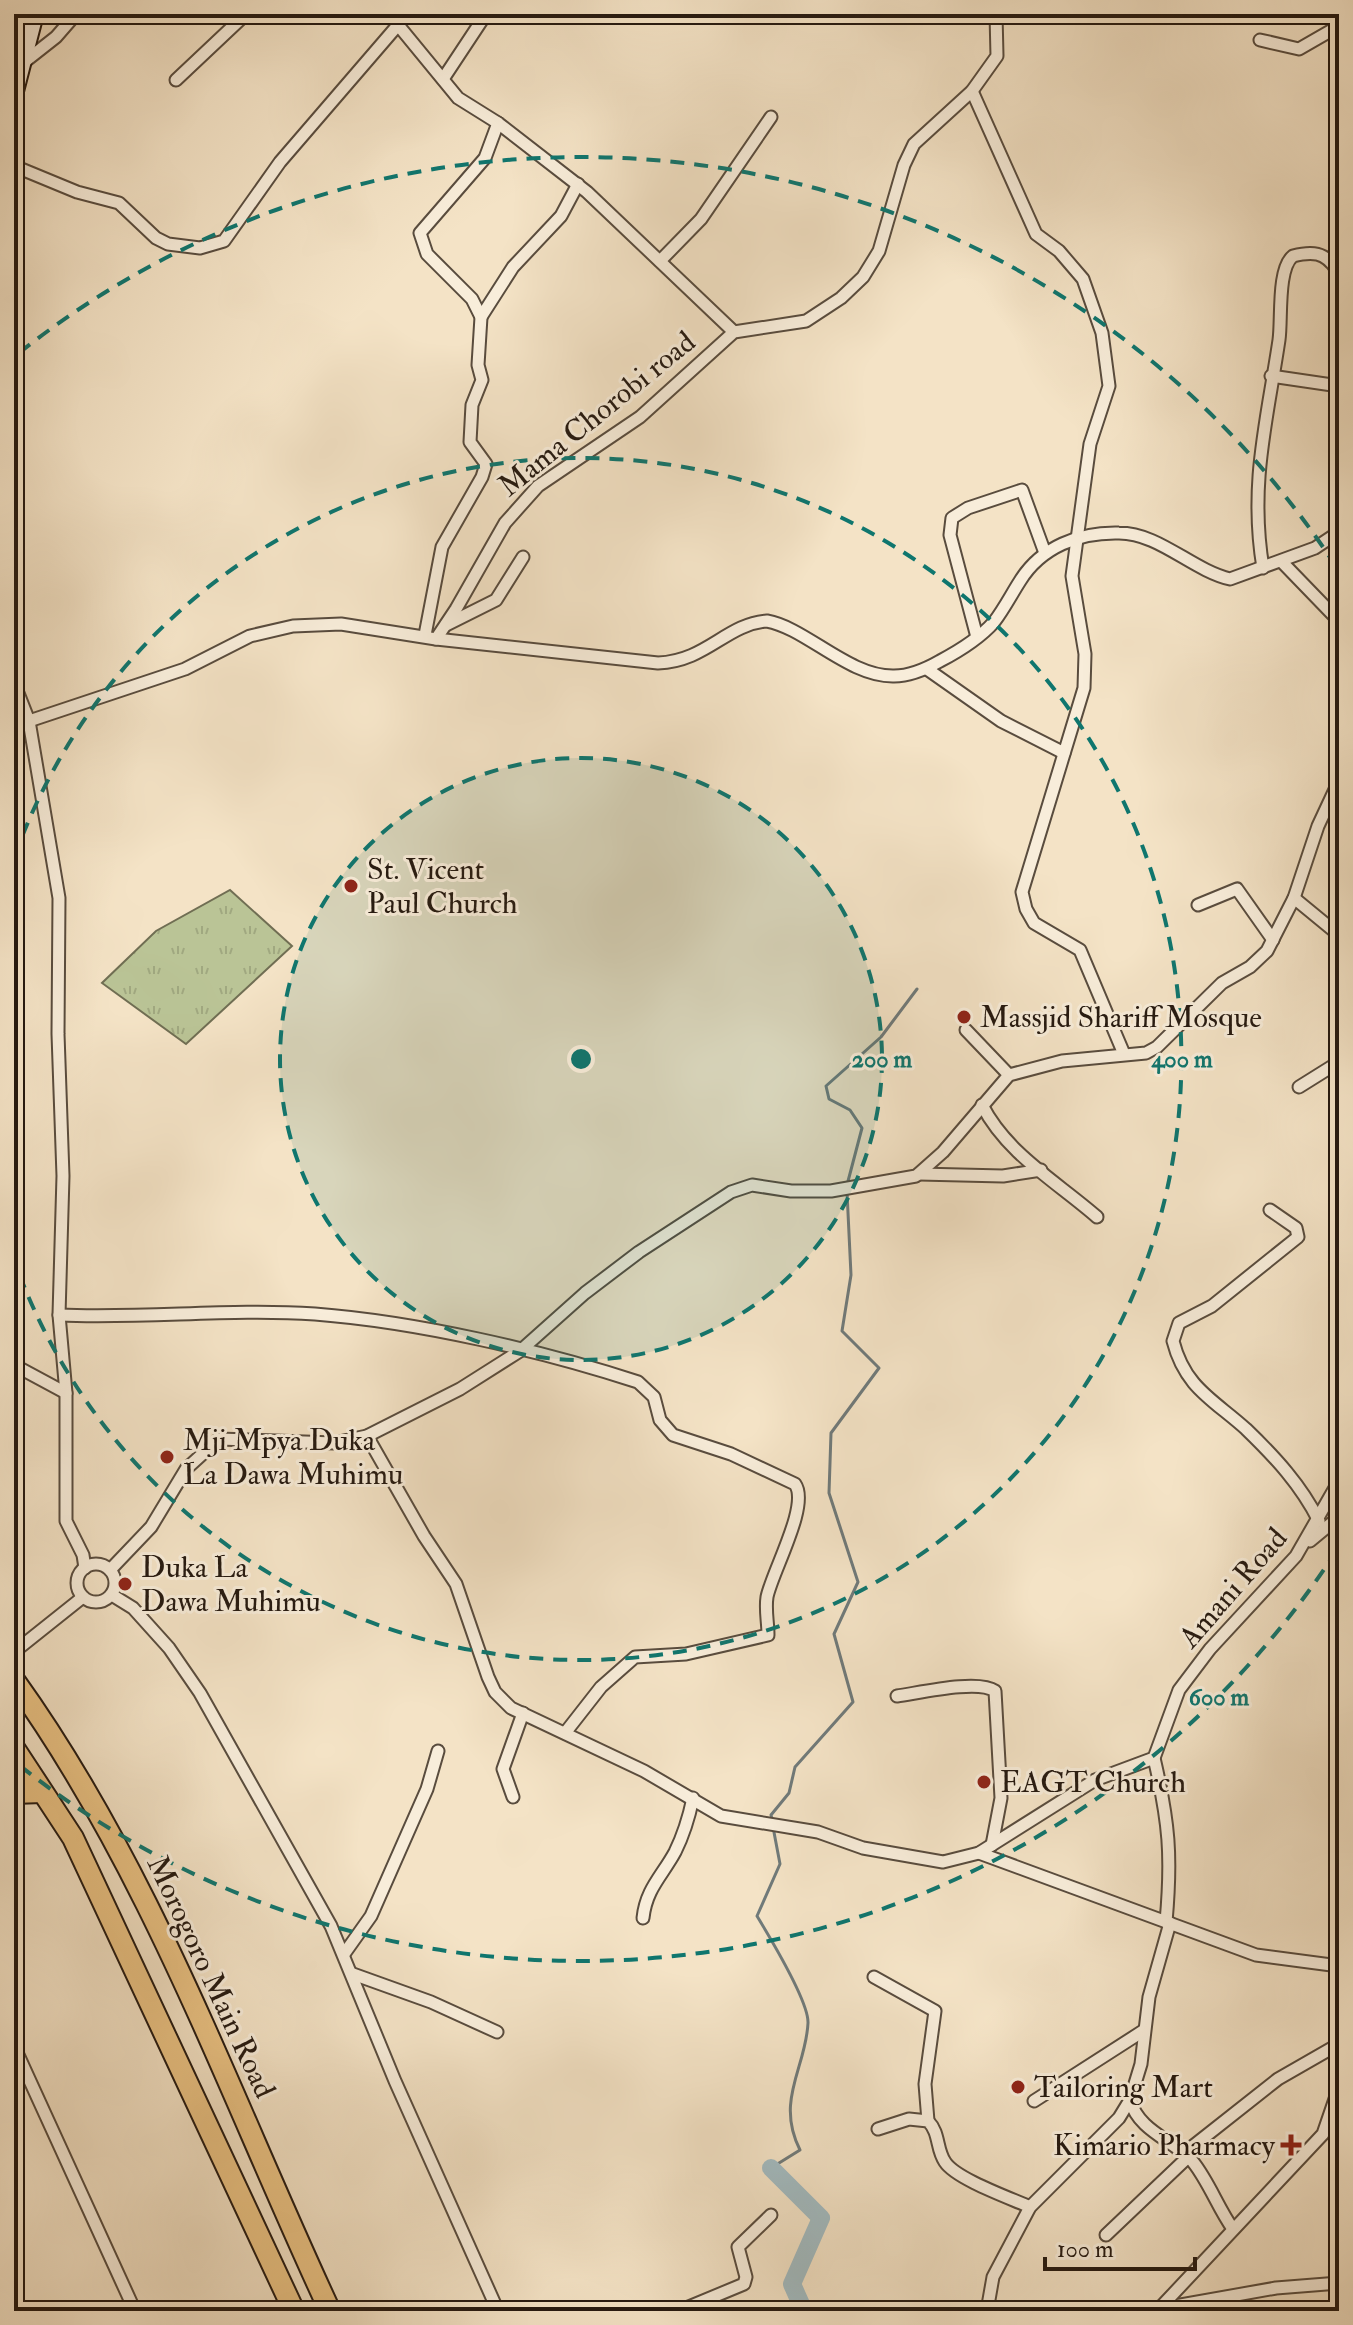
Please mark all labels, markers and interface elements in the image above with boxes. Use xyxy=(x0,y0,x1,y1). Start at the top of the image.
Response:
street label: Mama Chorobi road xyxy=(491,323,703,505)
place label: St. Vicent Paul Church xyxy=(367,851,518,922)
marker: St. Vicent Paul Church xyxy=(342,877,360,895)
place label: Massjid Shariff Mosque xyxy=(980,999,1262,1036)
marker: Massjid Shariff Mosque xyxy=(955,1008,973,1026)
text: 200 m xyxy=(852,1044,913,1075)
text: 400 m xyxy=(1150,1044,1213,1075)
centre of rings xyxy=(567,1045,595,1073)
place label: Mji Mpya Duka La Dawa Muhimu xyxy=(183,1422,403,1493)
marker: Mji Mpya Duka La Dawa Muhimu xyxy=(158,1448,176,1466)
street label: Amani Road xyxy=(1170,1520,1295,1656)
place label: Duka La Dawa Muhimu xyxy=(141,1549,321,1620)
marker: Duka La Dawa Muhimu xyxy=(116,1575,134,1593)
text: 600 m xyxy=(1189,1682,1250,1713)
place label: EAGT Church xyxy=(1000,1764,1186,1801)
marker: EAGT Church xyxy=(975,1773,993,1791)
street label: Morogoro Main Road xyxy=(139,1850,283,2104)
place label: Tailoring Mart xyxy=(1034,2069,1213,2106)
marker: Tailoring Mart xyxy=(1009,2078,1027,2096)
place label: Kimario Pharmacy xyxy=(1053,2127,1276,2164)
marker: Kimario Pharmacy xyxy=(1282,2136,1300,2154)
scale bar xyxy=(1045,2221,1195,2271)
text: 100 m xyxy=(1057,2234,1114,2265)

